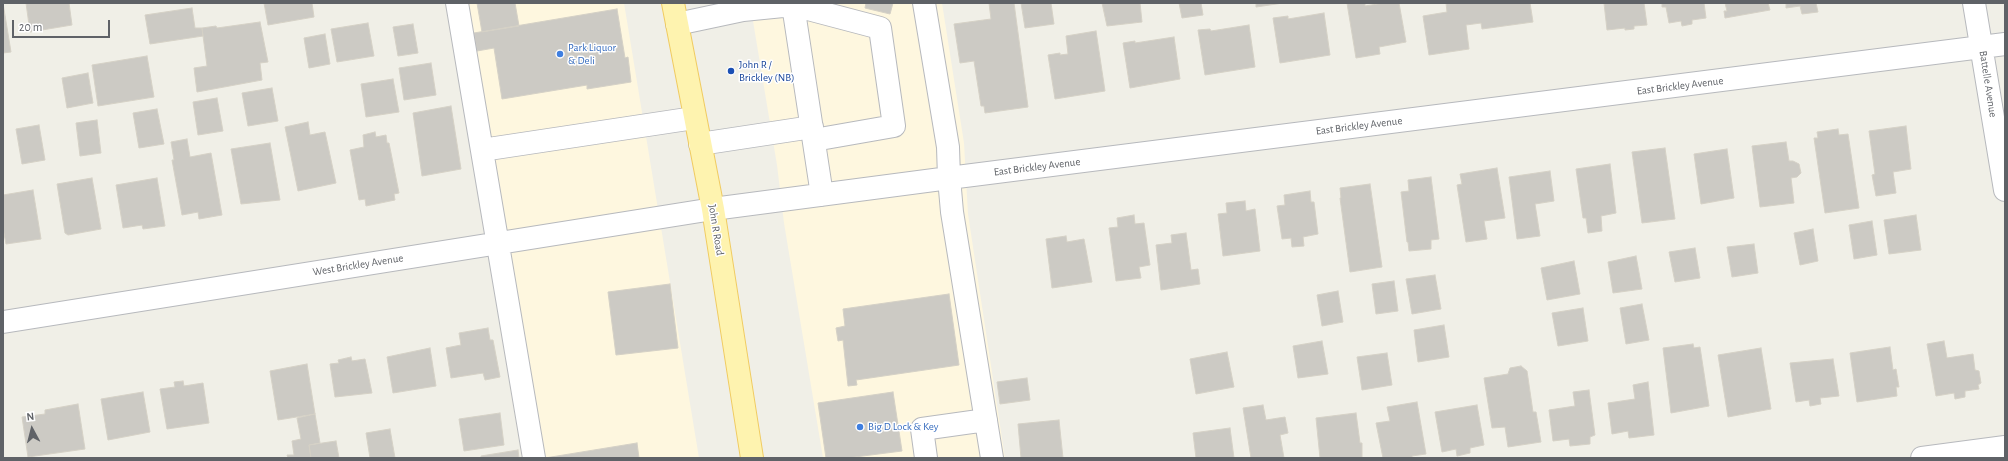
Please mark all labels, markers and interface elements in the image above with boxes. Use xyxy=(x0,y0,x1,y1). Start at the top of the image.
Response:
scale bar xyxy=(14,12,112,38)
text: 20 m xyxy=(19,21,42,33)
place label: Park Liquor & Deli xyxy=(568,41,616,67)
marker: Park Liquor & Deli xyxy=(555,49,565,59)
street label: Battelle Avenue xyxy=(1976,50,2000,118)
place label: John R / Brickley (NB) xyxy=(739,58,795,84)
marker: John R / Brickley (NB) xyxy=(726,66,736,76)
street label: East Brickley Avenue xyxy=(1636,74,1724,98)
street label: East Brickley Avenue xyxy=(1315,114,1403,138)
street label: East Brickley Avenue xyxy=(993,155,1081,179)
street label: John R Road xyxy=(705,204,727,256)
street label: West Brickley Avenue xyxy=(312,251,404,279)
north arrow xyxy=(12,409,52,449)
text: N xyxy=(26,411,35,423)
place label: Big D Lock & Key xyxy=(868,420,939,434)
marker: Big D Lock & Key xyxy=(855,422,865,432)

